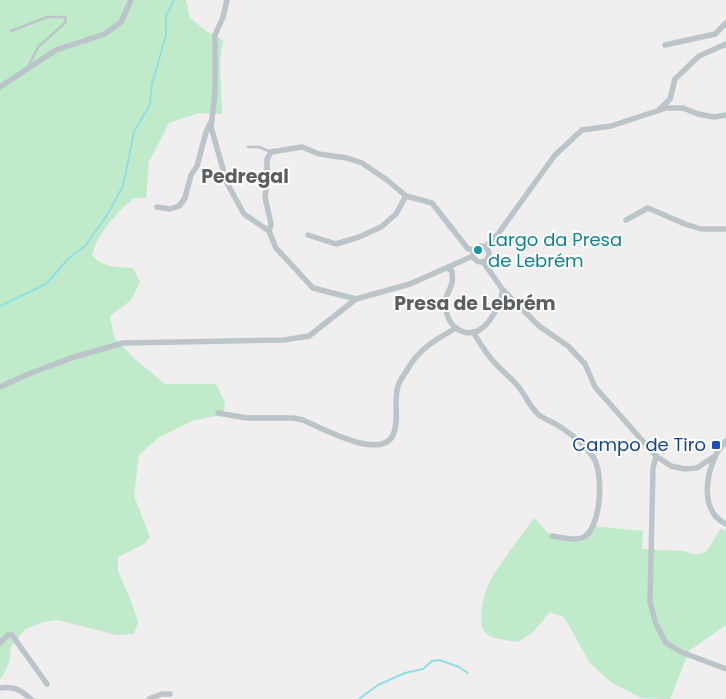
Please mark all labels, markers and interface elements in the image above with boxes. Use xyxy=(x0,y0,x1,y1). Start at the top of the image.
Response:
district label: Pedregal xyxy=(201,163,289,190)
place label: Largo da Presa de Lebrém xyxy=(488,227,622,273)
marker: Largo da Presa de Lebrém xyxy=(472,244,484,256)
district label: Presa de Lebrém xyxy=(394,290,556,317)
place label: Campo de Tiro xyxy=(572,432,706,457)
marker: Campo de Tiro xyxy=(710,439,722,451)

